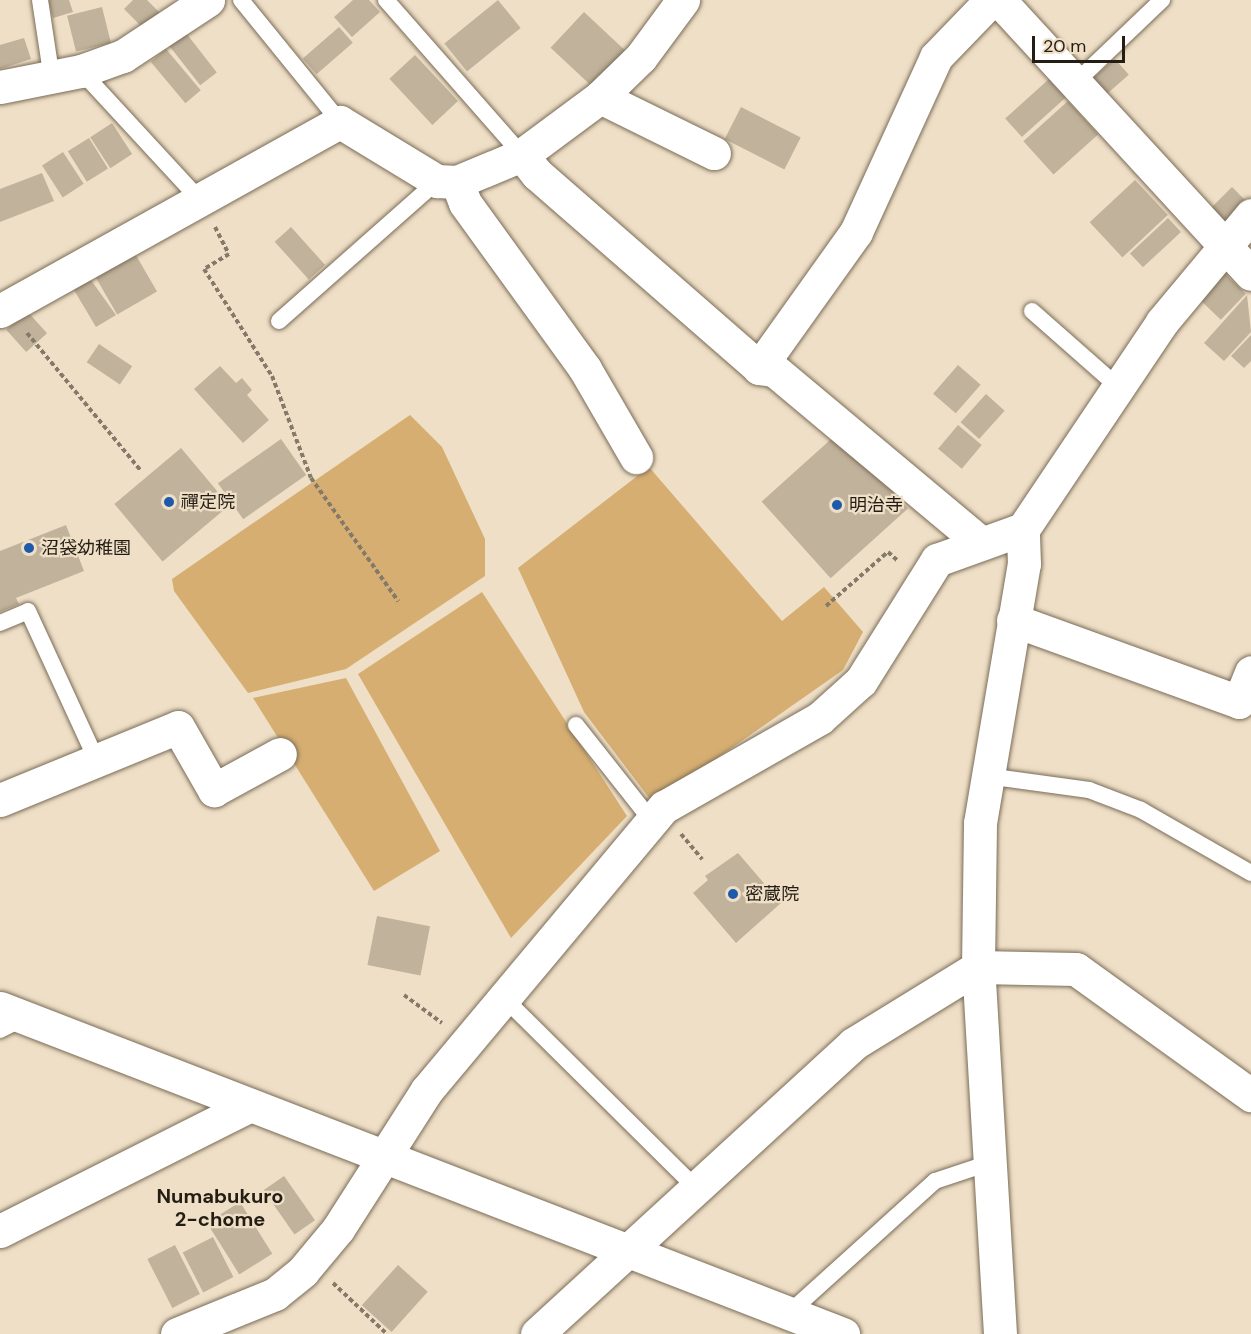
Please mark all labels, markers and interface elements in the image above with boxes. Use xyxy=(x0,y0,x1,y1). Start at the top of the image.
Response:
scale bar xyxy=(1035,24,1128,62)
text: 20 m xyxy=(1043,34,1086,58)
place label: 禪定院 xyxy=(181,491,235,513)
place label: 明治寺 xyxy=(849,494,903,516)
marker: 禪定院 xyxy=(162,495,176,509)
marker: 明治寺 xyxy=(830,498,844,512)
place label: 沼袋幼稚園 xyxy=(41,537,131,559)
marker: 沼袋幼稚園 xyxy=(22,541,36,555)
place label: 密蔵院 xyxy=(745,883,799,905)
marker: 密蔵院 xyxy=(726,887,740,901)
district label: Numabukuro 2-chome xyxy=(157,1185,283,1232)

